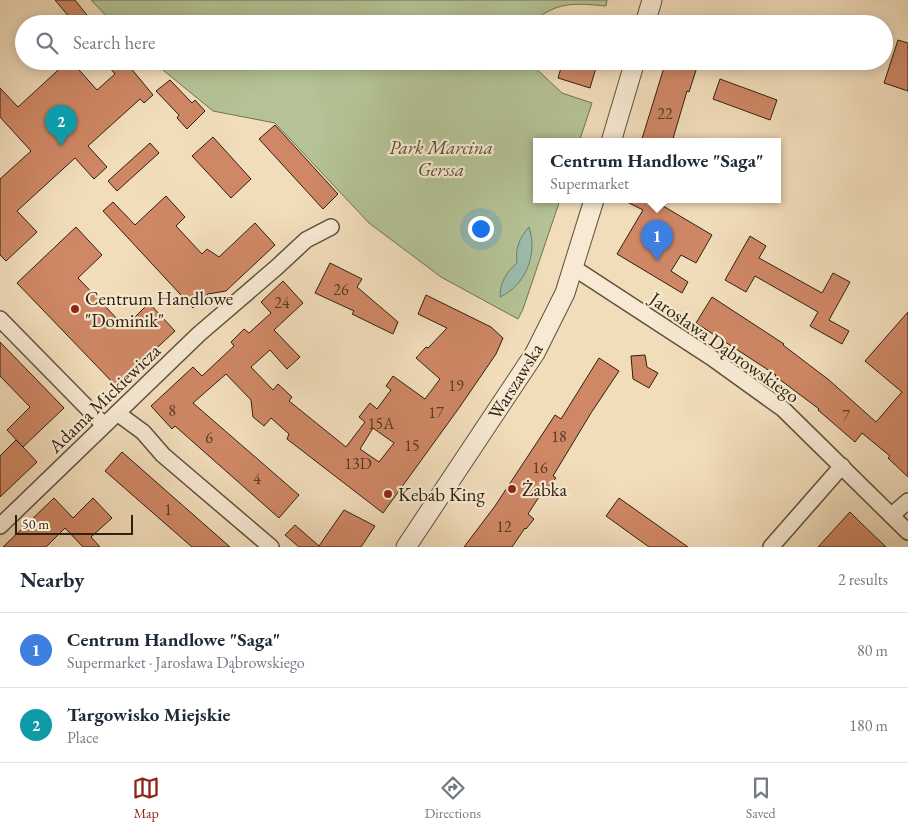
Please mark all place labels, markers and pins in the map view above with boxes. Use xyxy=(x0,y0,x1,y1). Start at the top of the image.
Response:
pin: 2 xyxy=(45,105,77,146)
pin: 1 xyxy=(641,220,673,261)
place label: Centrum Handlowe "Dominik" xyxy=(85,286,233,333)
marker: Centrum Handlowe "Dominik" xyxy=(69,303,81,315)
place label: Żabka xyxy=(522,477,567,502)
place label: Kebab King xyxy=(398,482,486,507)
marker: Żabka xyxy=(506,483,518,495)
marker: Kebab King xyxy=(382,488,394,500)

